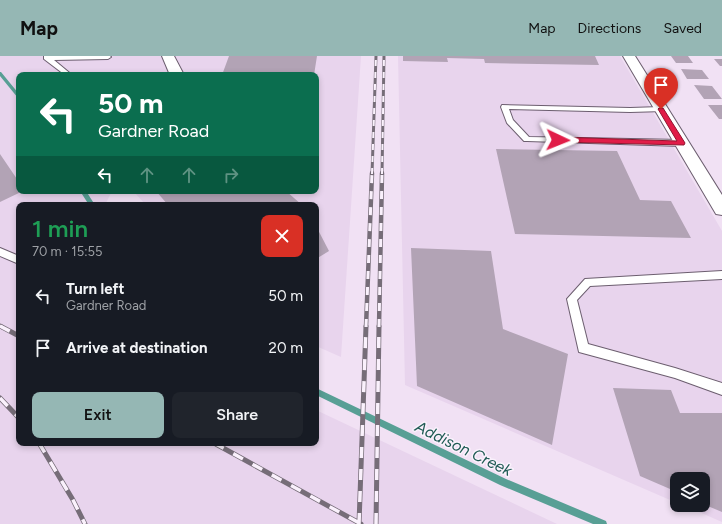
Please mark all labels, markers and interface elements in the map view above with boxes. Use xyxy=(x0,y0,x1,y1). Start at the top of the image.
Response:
text: Map xyxy=(20,17,58,40)
text: Map xyxy=(528,20,556,37)
text: Directions xyxy=(578,20,641,37)
text: Saved xyxy=(663,20,702,37)
pin xyxy=(644,68,678,109)
icon: arrive xyxy=(650,74,672,96)
text: 50 m xyxy=(98,86,164,120)
icon: left xyxy=(32,88,84,140)
position arrow xyxy=(537,119,579,161)
text: Gardner Road xyxy=(98,120,209,142)
icon: left xyxy=(94,164,116,186)
icon: ahead xyxy=(136,164,158,186)
icon: ahead xyxy=(178,164,200,186)
icon: right xyxy=(220,164,242,186)
text: 1 min xyxy=(32,214,88,243)
button: close xyxy=(261,215,303,257)
text: 70 m · 15:55 xyxy=(32,244,102,259)
text: Turn left xyxy=(66,280,124,298)
icon: left xyxy=(32,285,54,307)
text: 50 m xyxy=(268,287,303,305)
text: Gardner Road xyxy=(66,298,146,313)
icon: arrive xyxy=(32,337,54,359)
text: Arrive at destination xyxy=(66,339,207,357)
text: 20 m xyxy=(269,339,303,357)
button: Exit xyxy=(32,392,164,438)
button: Share xyxy=(172,392,303,438)
water label: Addison Creek xyxy=(411,416,516,481)
map controls xyxy=(670,472,710,512)
button: layers xyxy=(670,472,710,512)

